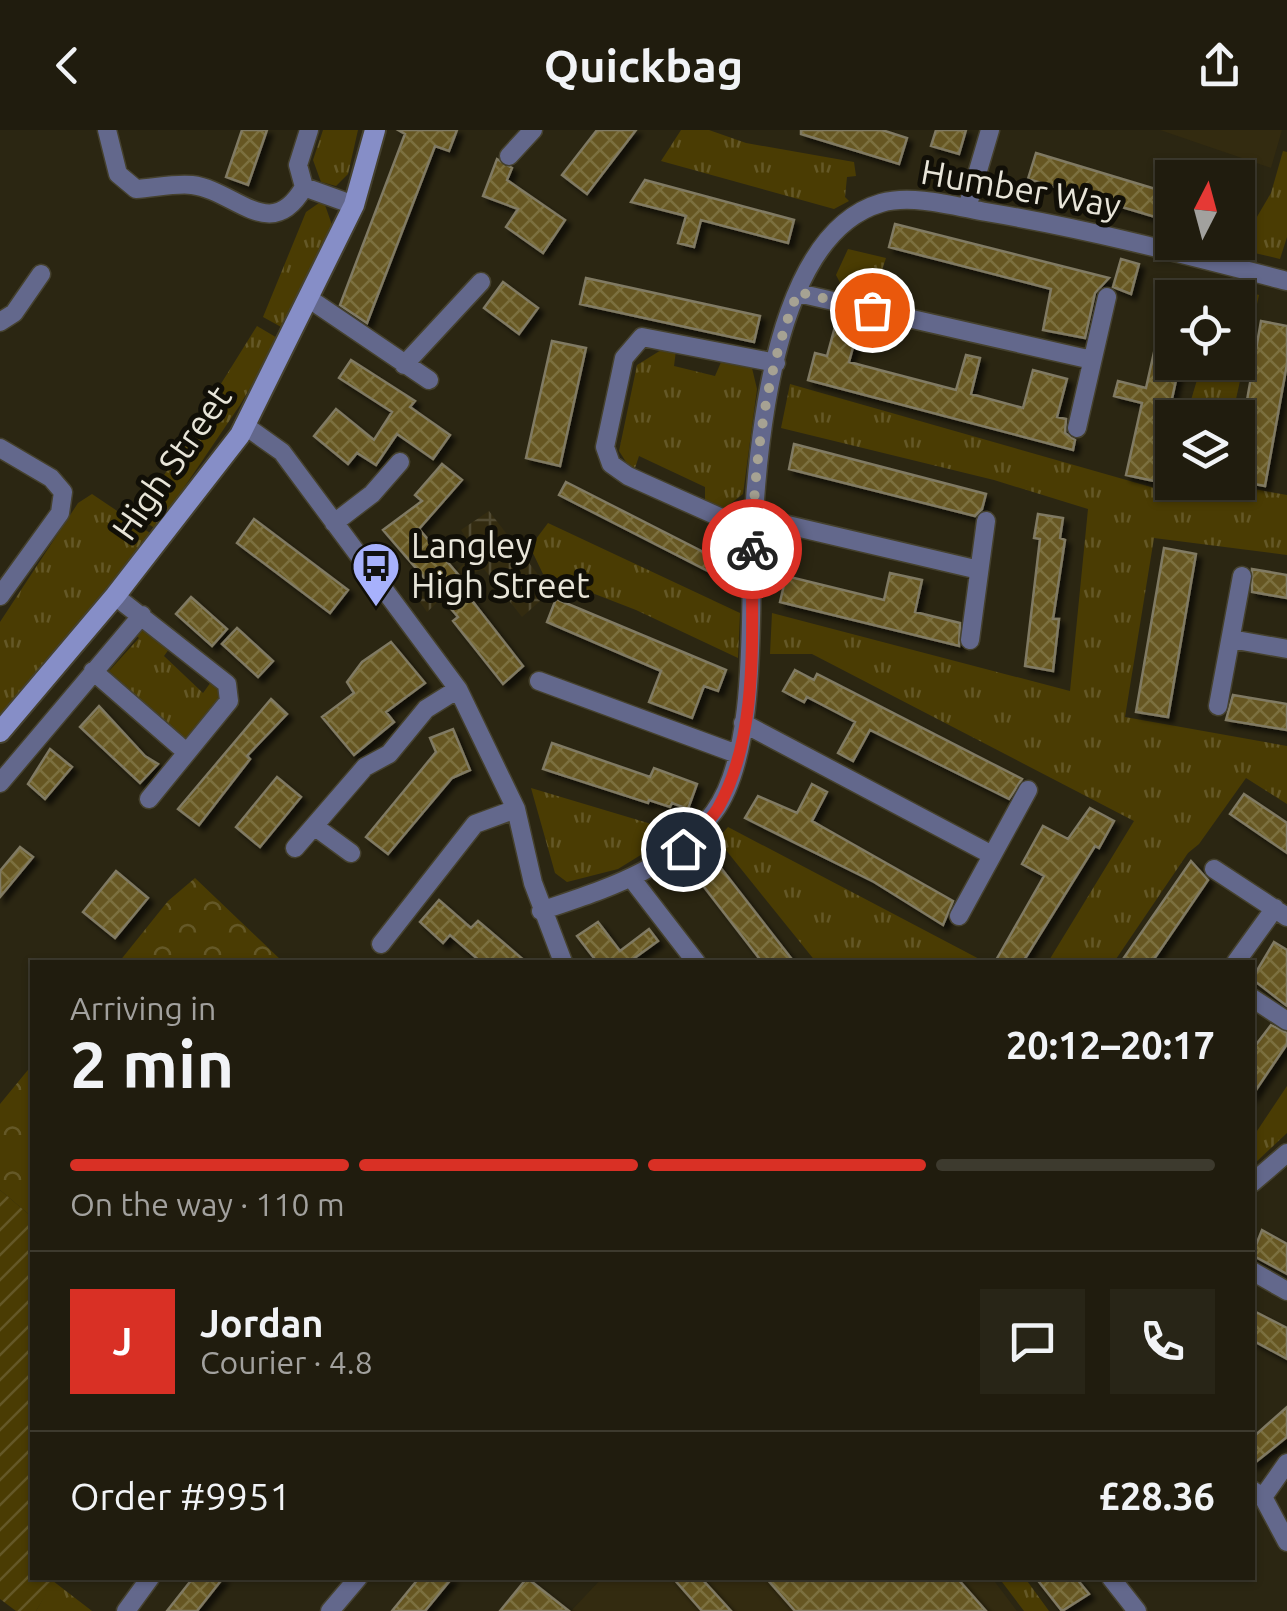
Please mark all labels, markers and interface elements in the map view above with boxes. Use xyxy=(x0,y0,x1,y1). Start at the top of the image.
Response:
icon: back xyxy=(40,38,95,93)
icon: share xyxy=(1192,38,1247,93)
text: Quickbag xyxy=(544,40,743,91)
street label: Humber Way xyxy=(918,151,1124,225)
north arrow xyxy=(1155,160,1255,260)
map controls xyxy=(1155,160,1255,500)
pin xyxy=(830,268,915,353)
button: locate xyxy=(1155,280,1255,380)
icon: bag xyxy=(845,283,900,338)
street label: High Street xyxy=(104,378,239,547)
button: layers xyxy=(1155,400,1255,500)
courier xyxy=(702,499,802,599)
icon: bike xyxy=(725,522,780,577)
place label: Langley High Street xyxy=(411,525,590,605)
bus stop icon: Langley High Street xyxy=(350,540,402,608)
pin xyxy=(641,807,726,892)
icon: home xyxy=(656,822,711,877)
text: Arriving in xyxy=(70,990,216,1026)
text: 20:12–20:17 xyxy=(1006,1024,1215,1066)
text: 2 min xyxy=(70,1027,234,1100)
text: On the way · 110 m xyxy=(70,1186,345,1222)
button: chat xyxy=(980,1289,1085,1394)
button: phone xyxy=(1110,1289,1215,1394)
text: Jordan xyxy=(200,1302,324,1344)
text: J xyxy=(113,1320,132,1362)
text: Courier · 4.8 xyxy=(200,1344,373,1380)
text: Order #9951 xyxy=(70,1475,291,1517)
text: £28.36 xyxy=(1098,1475,1215,1517)

